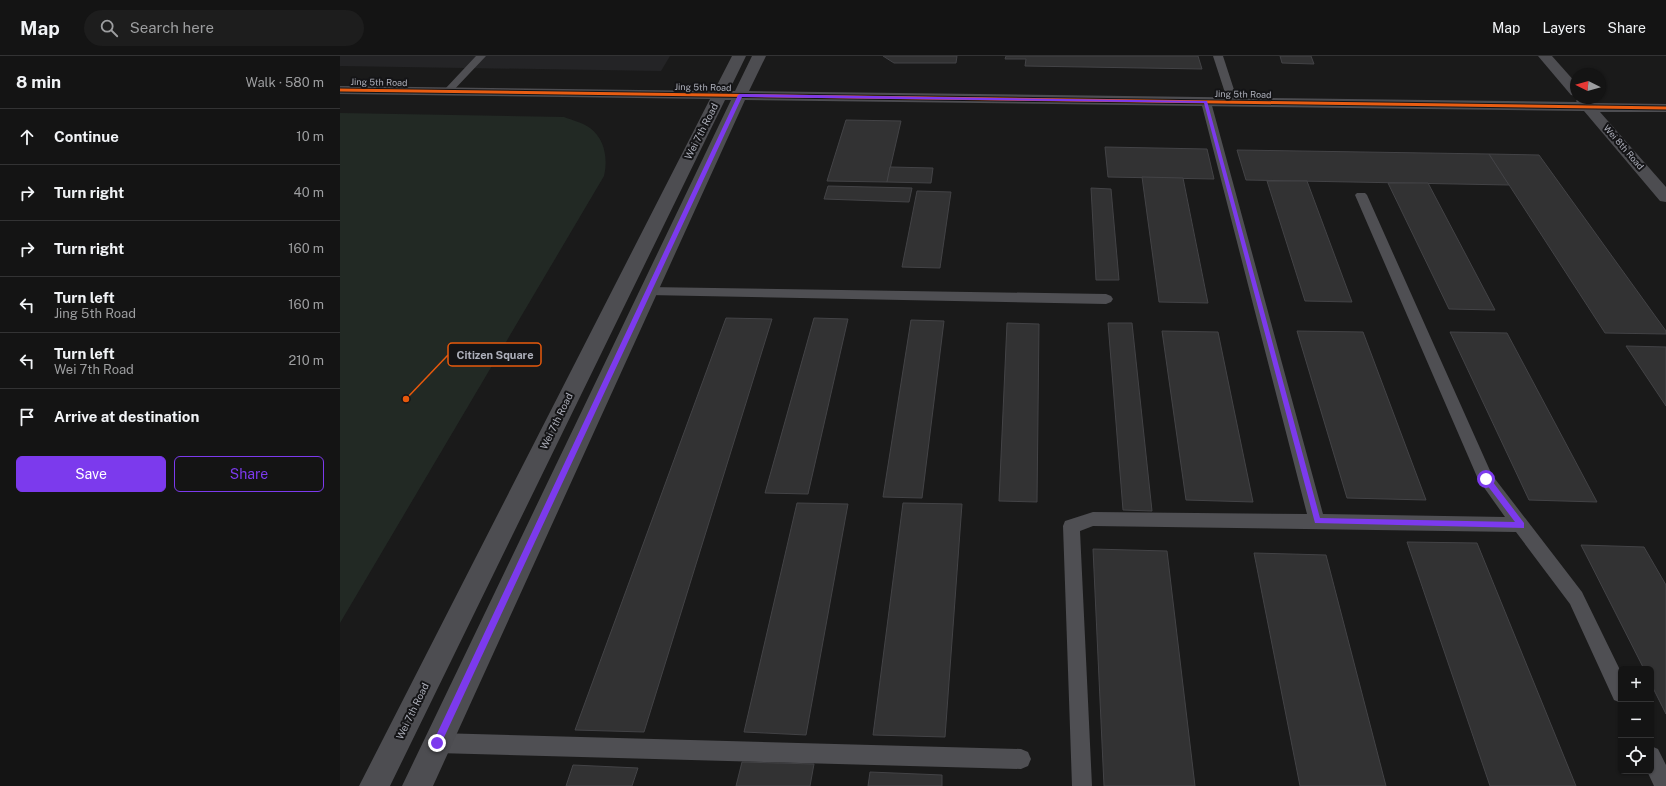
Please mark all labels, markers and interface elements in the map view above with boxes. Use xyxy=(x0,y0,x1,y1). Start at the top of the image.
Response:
search box xyxy=(84,10,364,46)
text: Map xyxy=(20,17,60,39)
icon: search xyxy=(98,17,120,39)
text: Search here xyxy=(130,19,214,36)
text: Map xyxy=(1492,20,1520,36)
text: Layers xyxy=(1542,20,1586,36)
text: Share xyxy=(1608,20,1646,36)
north arrow xyxy=(1570,68,1606,104)
text: 8 min xyxy=(16,72,61,92)
text: Walk · 580 m xyxy=(246,75,324,90)
street label: Jing 5th Road xyxy=(351,76,407,88)
street label: Jing 5th Road xyxy=(675,81,731,93)
street label: Jing 5th Road xyxy=(1215,88,1271,100)
street label: Wei 7th Road xyxy=(682,101,720,161)
street label: Wei 8th Road xyxy=(1602,122,1646,172)
icon: ahead xyxy=(16,126,38,148)
text: Continue xyxy=(54,128,119,145)
text: 10 m xyxy=(296,129,324,144)
icon: right xyxy=(16,182,38,204)
text: Turn right xyxy=(54,184,124,201)
text: 40 m xyxy=(293,185,324,200)
icon: right xyxy=(16,238,38,260)
text: Turn right xyxy=(54,240,124,257)
text: 160 m xyxy=(288,241,324,256)
text: Turn left xyxy=(54,289,115,306)
icon: left xyxy=(16,294,38,316)
text: 160 m xyxy=(288,297,324,312)
text: Jing 5th Road xyxy=(54,306,136,321)
callout: Citizen Square xyxy=(448,343,541,366)
text: Turn left xyxy=(54,345,115,362)
text: Citizen Square xyxy=(457,349,533,361)
icon: left xyxy=(16,350,38,372)
text: 210 m xyxy=(289,353,324,368)
text: Wei 7th Road xyxy=(54,362,134,377)
street label: Wei 7th Road xyxy=(537,391,575,451)
icon: arrive xyxy=(16,406,38,428)
text: Arrive at destination xyxy=(54,408,199,425)
button: Save xyxy=(16,456,166,492)
button: Share xyxy=(174,456,324,492)
route start xyxy=(1477,470,1495,488)
map controls xyxy=(1618,666,1654,774)
button: + xyxy=(1618,666,1654,702)
street label: Wei 7th Road xyxy=(393,681,431,741)
button: − xyxy=(1618,702,1654,738)
route end xyxy=(428,734,446,752)
button: locate xyxy=(1618,738,1654,774)

